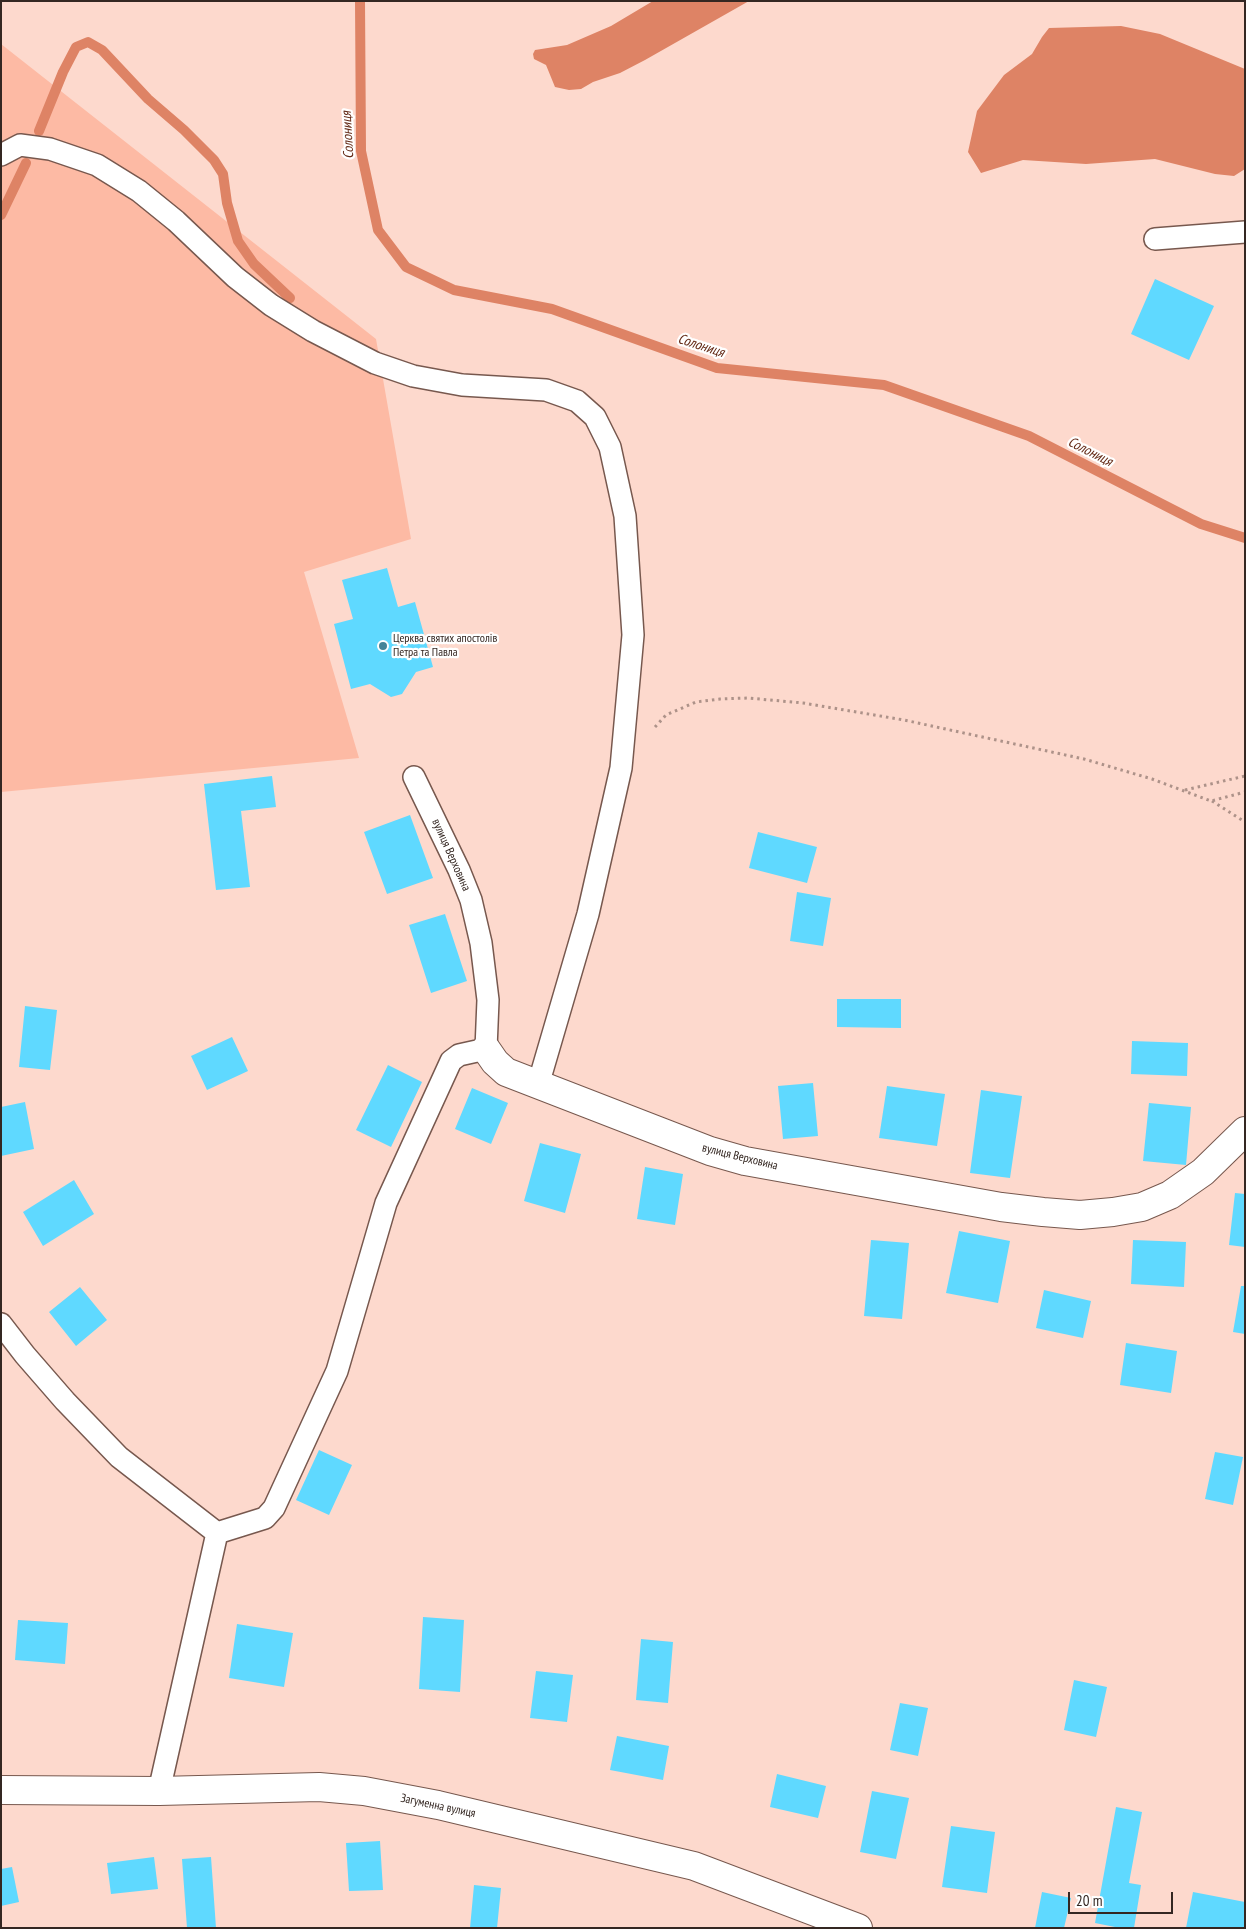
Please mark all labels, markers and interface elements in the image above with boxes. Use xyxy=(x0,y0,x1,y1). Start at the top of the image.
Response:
water label: Солониця xyxy=(338,111,358,159)
water label: Солониця xyxy=(676,331,726,361)
water label: Солониця xyxy=(1065,434,1115,470)
place label: Церква святих апостолів Петра та Павла xyxy=(393,632,497,660)
marker: Церква святих апостолів Петра та Павла xyxy=(377,640,389,652)
street label: вулиця Верховина xyxy=(429,817,473,893)
street label: вулиця Верховина xyxy=(701,1141,779,1173)
street label: Загуменна вулиця xyxy=(399,1791,477,1821)
scale bar xyxy=(1071,1882,1176,1914)
text: 20 m xyxy=(1076,1891,1102,1910)

